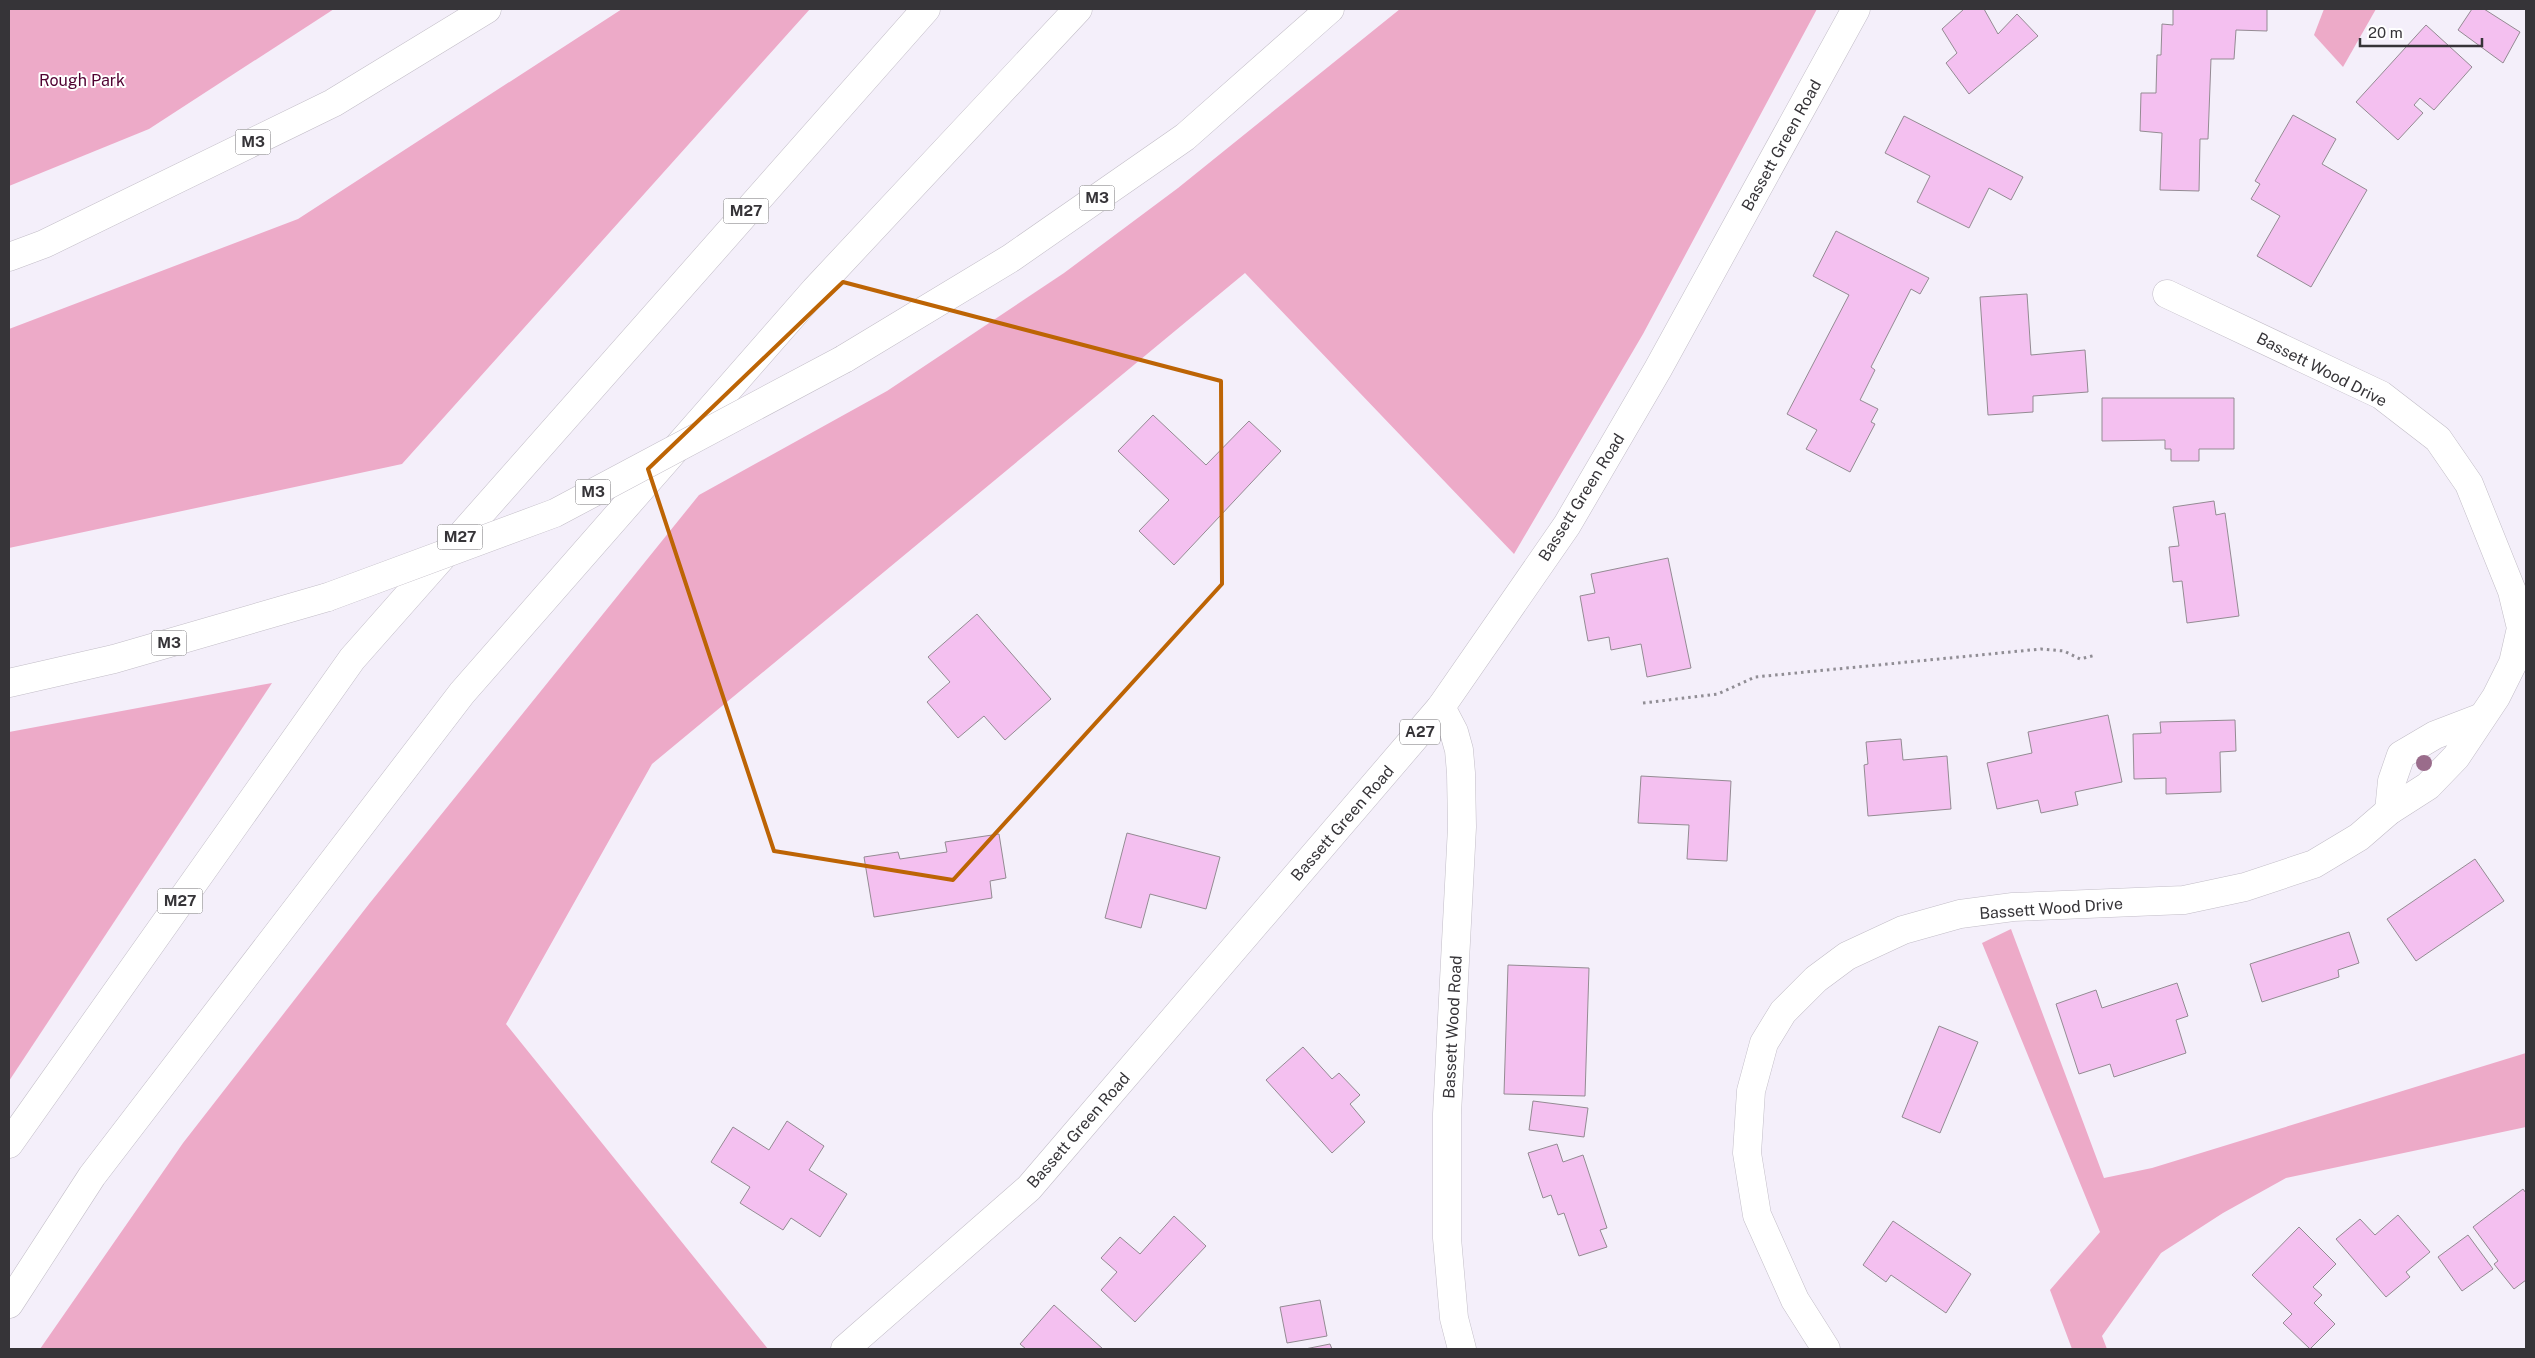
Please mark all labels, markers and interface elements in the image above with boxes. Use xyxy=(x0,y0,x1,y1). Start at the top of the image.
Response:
scale bar xyxy=(2360,15,2482,47)
text: 20 m xyxy=(2368,24,2403,41)
park label: Rough Park xyxy=(39,71,125,90)
street label: Bassett Green Road xyxy=(1738,76,1825,214)
road number: M3 xyxy=(236,130,270,154)
road number: M3 xyxy=(1080,186,1114,210)
road number: M27 xyxy=(724,198,768,224)
street label: Bassett Wood Drive xyxy=(2253,328,2390,411)
street label: Bassett Green Road xyxy=(1534,430,1628,565)
road number: M3 xyxy=(576,480,610,504)
road number: M27 xyxy=(438,524,482,550)
road number: M3 xyxy=(152,630,186,656)
road number: A27 xyxy=(1400,720,1440,744)
street label: Bassett Green Road xyxy=(1287,762,1398,885)
road number: M27 xyxy=(158,888,202,914)
street label: Bassett Wood Drive xyxy=(1979,894,2123,923)
street label: Bassett Wood Road xyxy=(1439,955,1466,1099)
street label: Bassett Green Road xyxy=(1023,1069,1134,1192)

